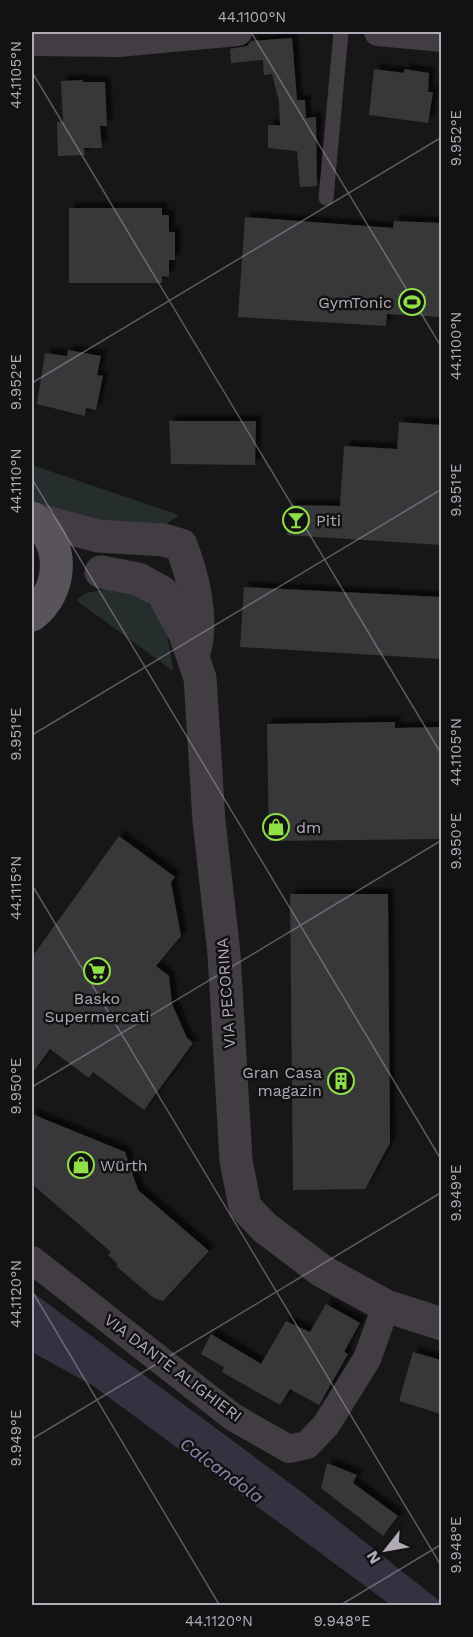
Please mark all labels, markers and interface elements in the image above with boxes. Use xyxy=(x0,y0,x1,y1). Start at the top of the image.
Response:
text: 44.1100°N xyxy=(218,8,286,26)
text: 44.1105°N xyxy=(7,41,25,109)
text: 9.952°E xyxy=(447,110,465,166)
sports icon: GymTonic xyxy=(397,287,427,317)
place label: GymTonic xyxy=(318,293,392,312)
text: 44.1100°N xyxy=(447,312,465,380)
text: 9.952°E xyxy=(7,354,25,410)
text: 44.1110°N xyxy=(7,448,25,514)
text: 9.951°E xyxy=(447,463,465,517)
bar icon: Piti xyxy=(281,505,311,535)
place label: Piti xyxy=(316,511,341,530)
text: 9.951°E xyxy=(7,707,25,761)
text: 44.1105°N xyxy=(447,718,465,786)
shop icon: dm xyxy=(261,812,291,842)
text: 9.950°E xyxy=(447,813,465,869)
place label: dm xyxy=(296,818,321,837)
text: 44.1115°N xyxy=(7,856,25,920)
street label: VIA PECORINA xyxy=(213,937,239,1049)
supermarket icon: Basko Supermercati xyxy=(82,956,112,986)
place label: Basko Supermercati xyxy=(44,989,150,1026)
text: 9.950°E xyxy=(7,1058,25,1114)
place label: Gran Casa magazin xyxy=(242,1063,322,1100)
building icon: Gran Casa magazin xyxy=(326,1066,356,1096)
shop icon: Würth xyxy=(66,1150,96,1180)
place label: Würth xyxy=(100,1156,148,1175)
text: 9.949°E xyxy=(447,1164,465,1222)
text: 44.1120°N xyxy=(7,1260,25,1328)
street label: VIA DANTE ALIGHIERI xyxy=(101,1310,245,1426)
text: 9.949°E xyxy=(7,1409,25,1467)
water label: Calcandola xyxy=(176,1433,268,1507)
text: 9.948°E xyxy=(447,1516,465,1574)
north arrow xyxy=(356,1520,416,1580)
text: N xyxy=(362,1547,385,1567)
text: 44.1120°N xyxy=(185,1612,253,1630)
text: 9.948°E xyxy=(313,1612,371,1630)

